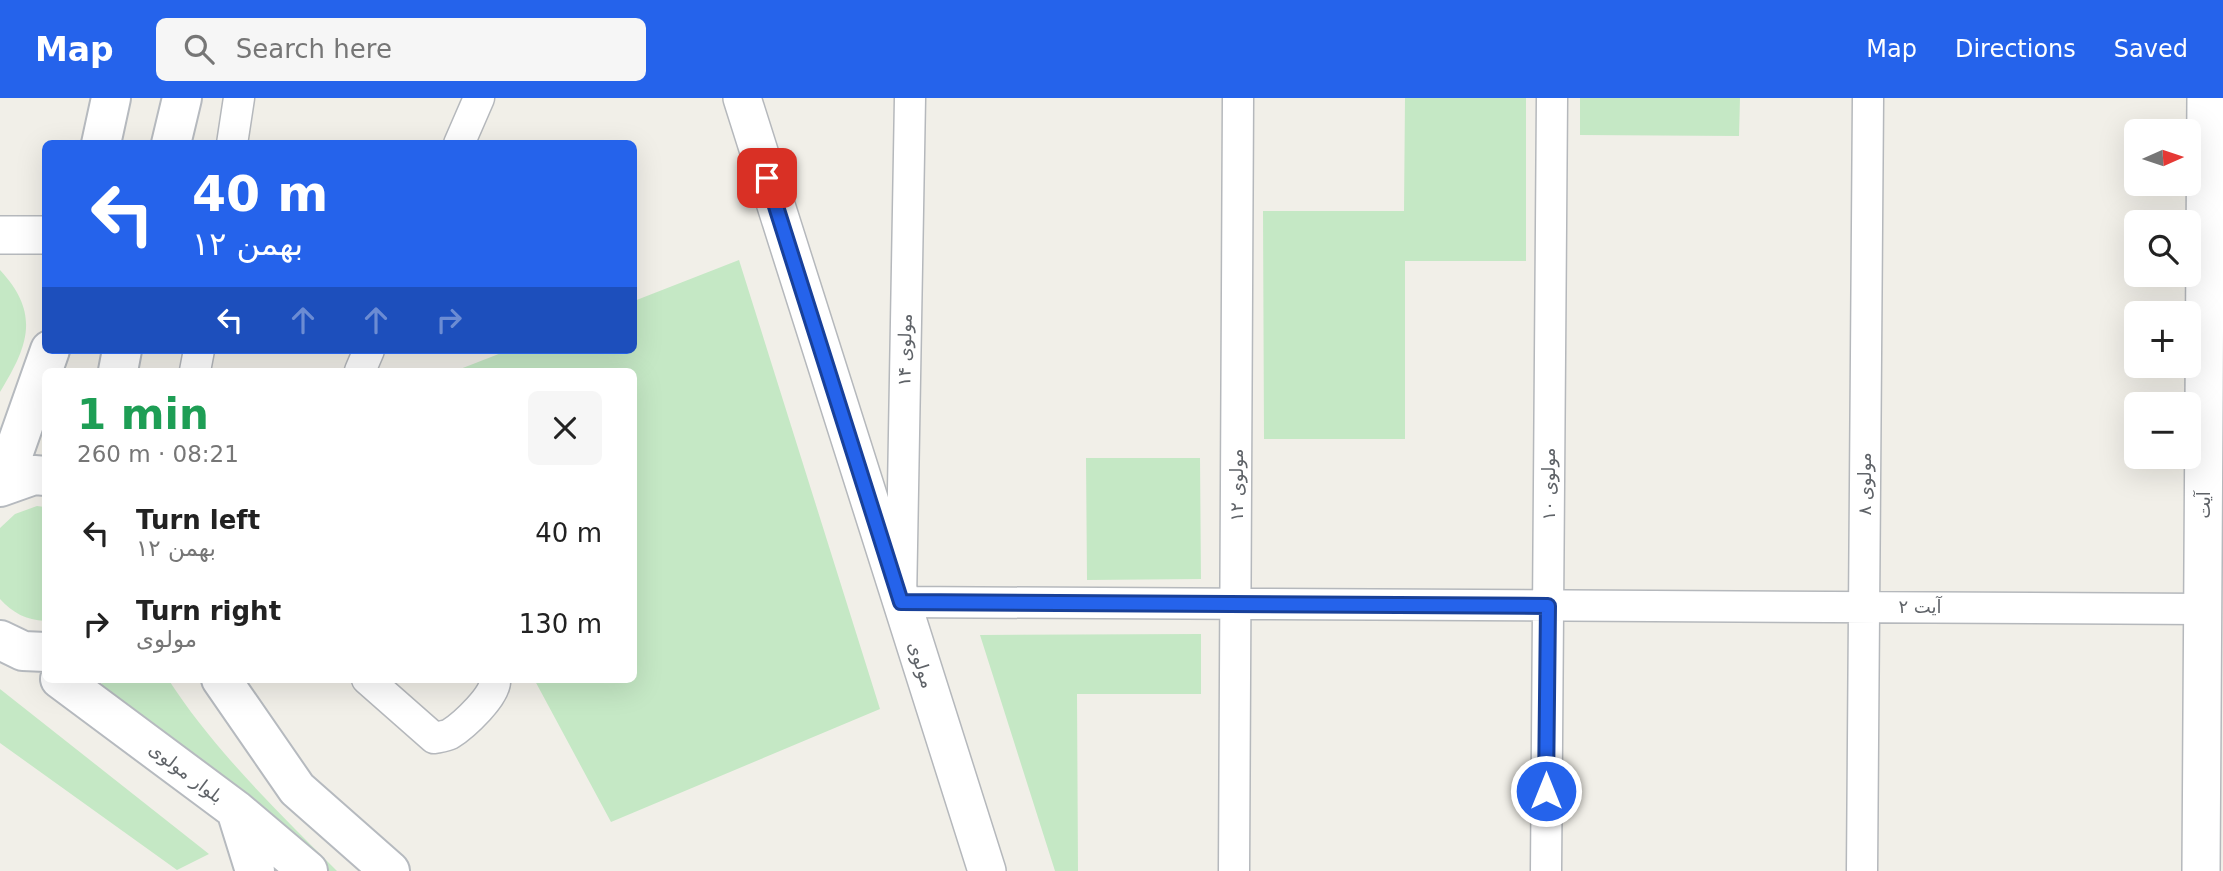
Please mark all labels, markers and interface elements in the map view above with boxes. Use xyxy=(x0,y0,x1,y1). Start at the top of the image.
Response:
search box xyxy=(156,18,646,81)
text: Map xyxy=(35,30,114,69)
icon: search xyxy=(180,30,218,68)
text: Search here xyxy=(236,34,392,64)
text: Map xyxy=(1866,35,1917,63)
text: Directions xyxy=(1955,35,2076,63)
text: Saved xyxy=(2114,35,2188,63)
north arrow xyxy=(2124,119,2202,196)
map controls xyxy=(2124,119,2201,469)
pin xyxy=(737,148,797,208)
icon: arrive xyxy=(748,159,786,197)
text: 40 m xyxy=(192,166,328,223)
icon: left xyxy=(77,168,168,259)
button: search xyxy=(2124,210,2201,287)
text: بهمن ۱۲ xyxy=(192,225,303,263)
icon: left xyxy=(211,301,249,339)
icon: ahead xyxy=(284,301,322,339)
icon: ahead xyxy=(357,301,395,339)
icon: right xyxy=(430,301,468,339)
button: + xyxy=(2124,301,2201,378)
street label: مولوی ۱۴ xyxy=(893,313,917,387)
text: 1 min xyxy=(77,390,209,439)
button: close xyxy=(528,391,602,465)
button: − xyxy=(2124,392,2201,469)
text: 260 m · 08:21 xyxy=(77,441,239,467)
street label: مولوی ۱۰ xyxy=(1538,448,1560,520)
street label: مولوی ۱۲ xyxy=(1226,449,1248,521)
street label: مولوی ۸ xyxy=(1854,452,1876,516)
street label: آیت xyxy=(2192,490,2214,519)
text: Turn left xyxy=(136,505,260,535)
icon: left xyxy=(77,514,115,552)
text: 40 m xyxy=(535,518,602,548)
text: بهمن ۱۲ xyxy=(136,535,216,561)
street label: آیت ۲ xyxy=(1898,595,1943,617)
text: Turn right xyxy=(136,596,281,626)
icon: right xyxy=(77,605,115,643)
text: 130 m xyxy=(519,609,602,639)
text: مولوی xyxy=(136,626,197,652)
street label: مولوی xyxy=(903,639,939,691)
street label: بلوار مولوی xyxy=(144,738,228,808)
position arrow xyxy=(1509,754,1583,828)

